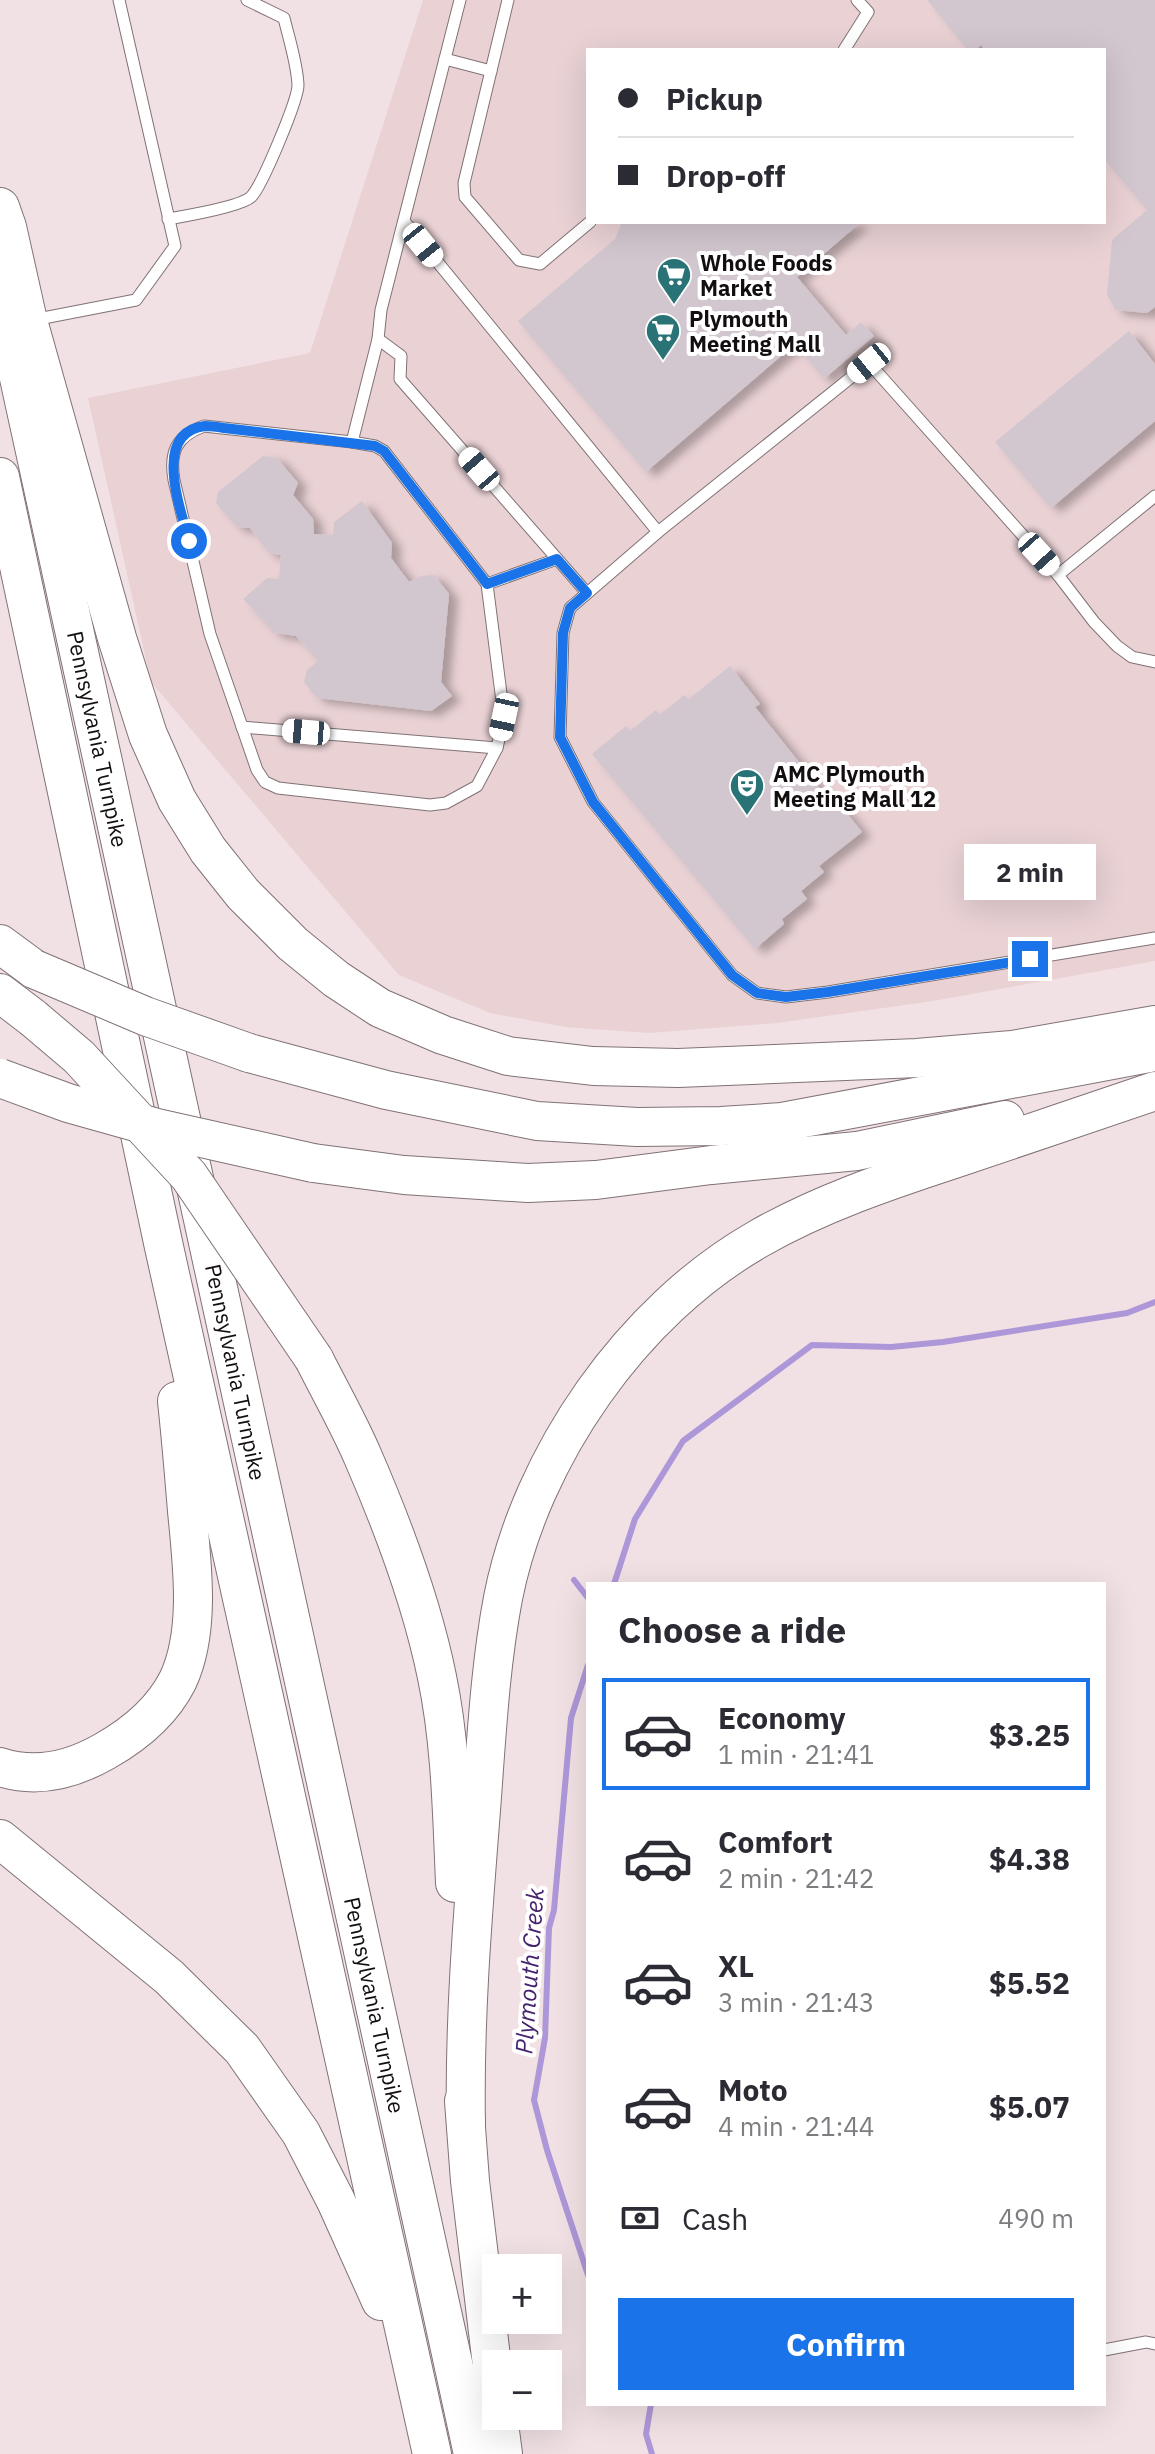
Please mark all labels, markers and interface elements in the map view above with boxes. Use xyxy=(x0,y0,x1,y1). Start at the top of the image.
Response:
text: Pickup xyxy=(666,79,763,118)
text: Drop-off xyxy=(666,156,785,195)
car xyxy=(399,219,447,271)
place label: Whole Foods Market xyxy=(700,248,833,302)
supermarket icon: Whole Foods Market xyxy=(655,256,693,306)
place label: Plymouth Meeting Mall xyxy=(689,304,821,358)
supermarket icon: Plymouth Meeting Mall xyxy=(644,312,682,362)
car xyxy=(843,339,895,387)
car xyxy=(454,443,504,495)
route start xyxy=(171,523,207,559)
car xyxy=(1014,528,1064,580)
street label: Pennsylvania Turnpike xyxy=(61,628,135,850)
car xyxy=(487,691,521,743)
car xyxy=(281,718,331,746)
place label: AMC Plymouth Meeting Mall 12 xyxy=(773,759,936,813)
theatre icon: AMC Plymouth Meeting Mall 12 xyxy=(728,767,766,817)
callout: 2 min xyxy=(964,843,1096,899)
text: 2 min xyxy=(996,855,1064,889)
route end xyxy=(1012,941,1048,977)
street label: Pennsylvania Turnpike xyxy=(199,1261,273,1483)
text: Choose a ride xyxy=(618,1606,846,1653)
icon: car xyxy=(622,1698,694,1770)
text: Economy xyxy=(718,1698,846,1737)
text: $3.25 xyxy=(989,1715,1070,1754)
text: 1 min · 21:41 xyxy=(718,1737,874,1771)
icon: car xyxy=(622,1822,694,1894)
text: Comfort xyxy=(718,1822,833,1861)
text: $4.38 xyxy=(989,1839,1070,1878)
text: 2 min · 21:42 xyxy=(718,1861,874,1895)
water label: Plymouth Creek xyxy=(507,1887,551,2055)
street label: Pennsylvania Turnpike xyxy=(338,1894,412,2116)
icon: car xyxy=(622,1946,694,2018)
text: XL xyxy=(718,1946,754,1985)
text: $5.52 xyxy=(989,1963,1070,2002)
text: 3 min · 21:43 xyxy=(718,1985,874,2019)
icon: car xyxy=(622,2070,694,2142)
text: Moto xyxy=(718,2070,788,2109)
text: $5.07 xyxy=(989,2087,1070,2126)
text: 4 min · 21:44 xyxy=(718,2109,874,2143)
icon: cash xyxy=(618,2196,662,2240)
text: Cash xyxy=(682,2199,748,2238)
text: 490 m xyxy=(998,2201,1074,2235)
map controls xyxy=(482,2254,562,2430)
button: + xyxy=(482,2254,562,2334)
button: Confirm xyxy=(618,2298,1074,2390)
button: − xyxy=(482,2350,562,2430)

